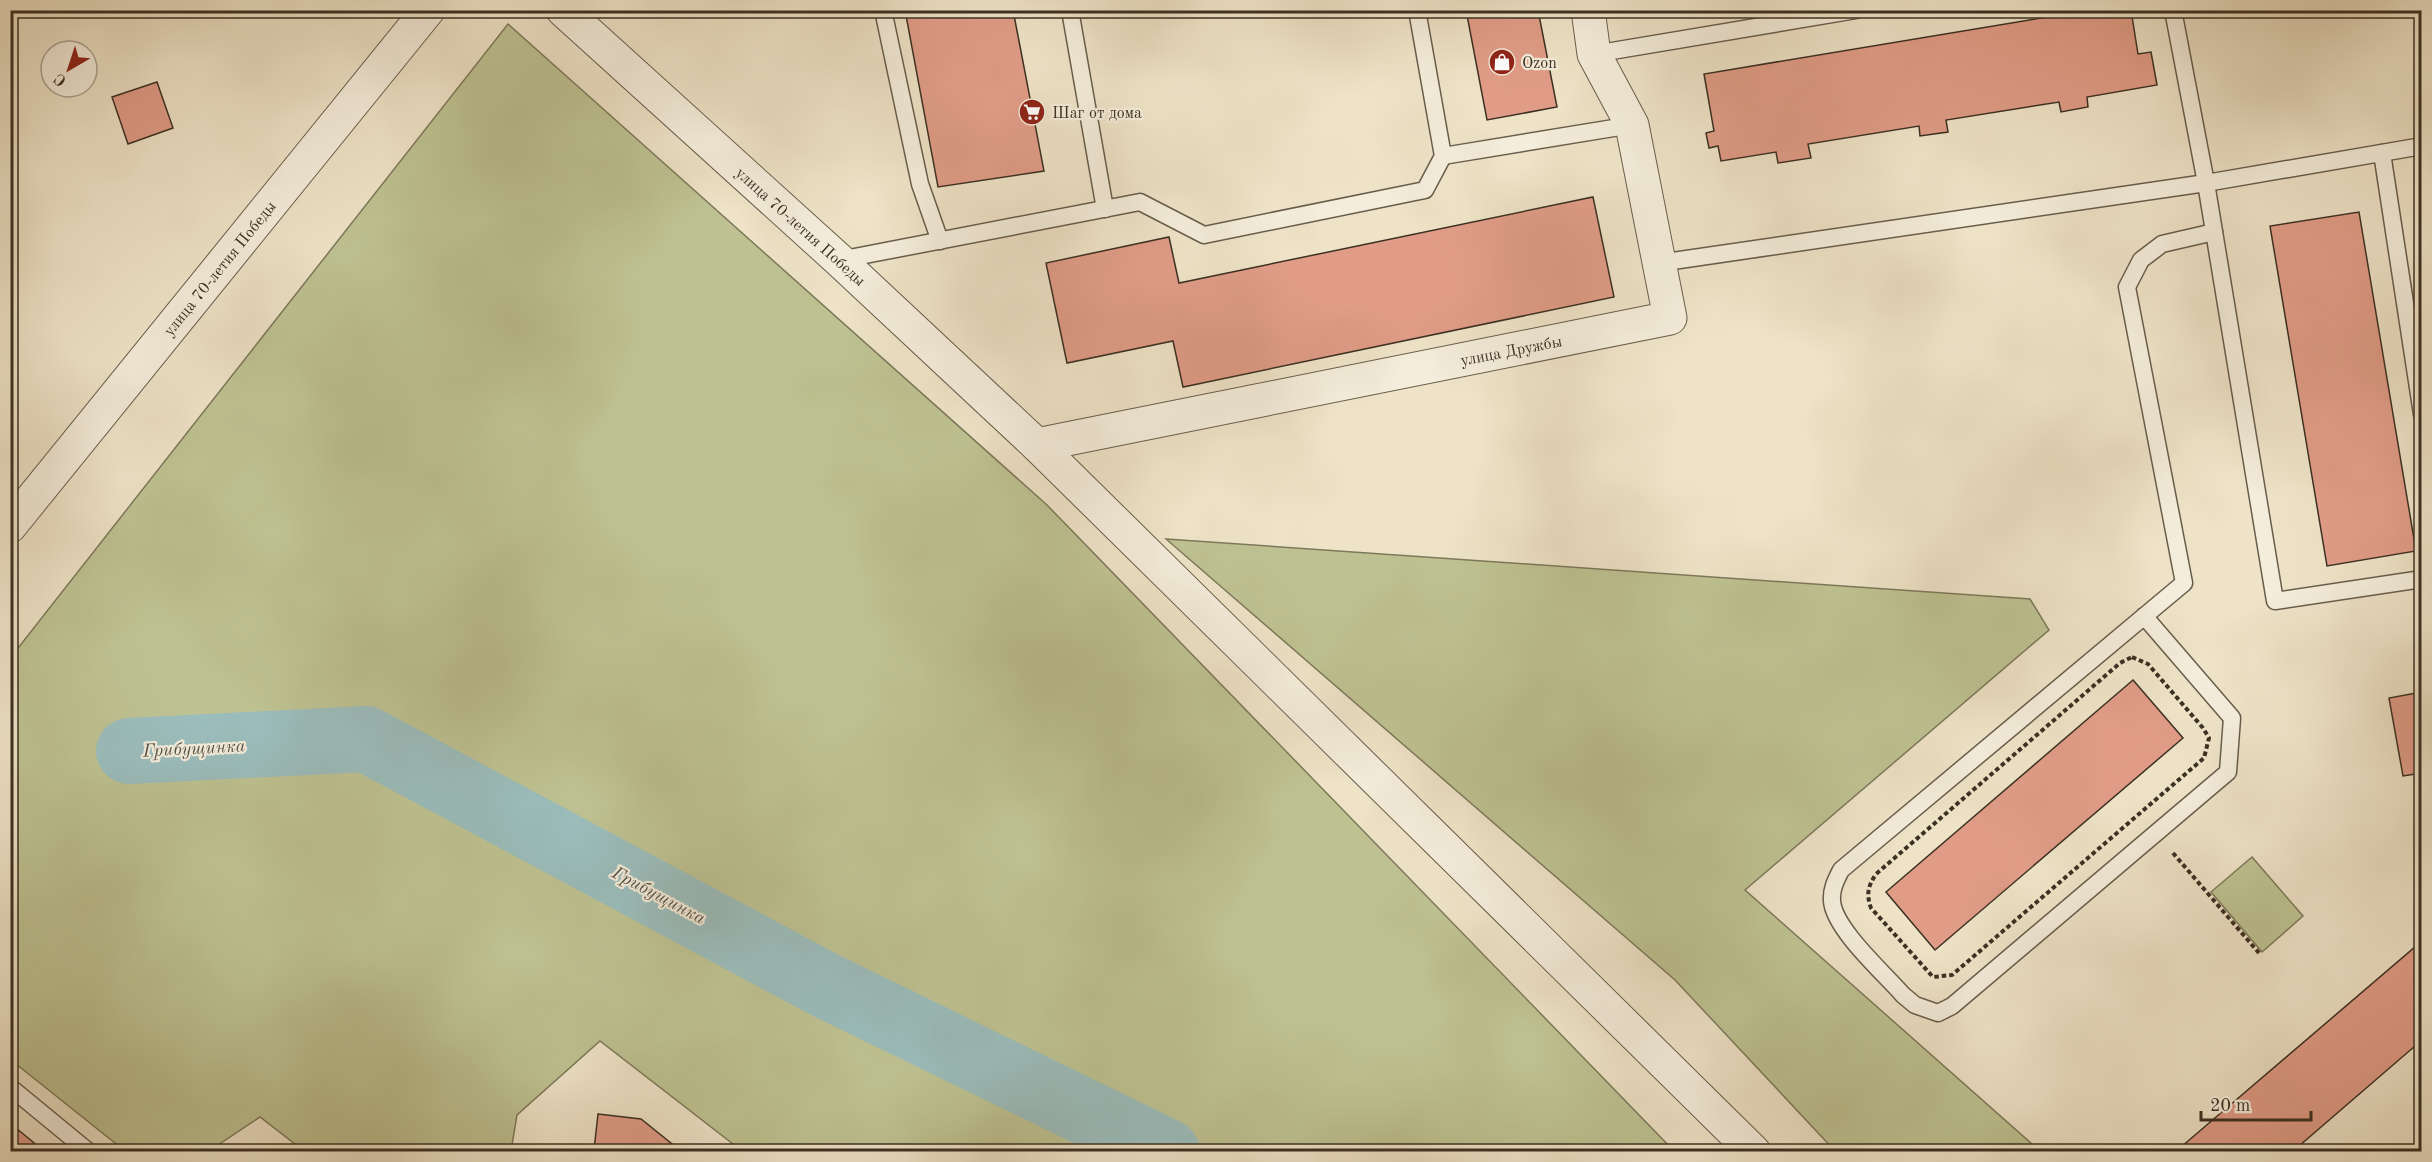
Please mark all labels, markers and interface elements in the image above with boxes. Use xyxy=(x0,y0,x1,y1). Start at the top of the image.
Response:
north arrow xyxy=(39,39,99,99)
shop icon: Ozon xyxy=(1487,47,1517,77)
place label: Ozon xyxy=(1522,56,1557,72)
text: С xyxy=(52,70,70,89)
supermarket icon: Шаг от дома xyxy=(1017,97,1047,127)
place label: Шаг от дома xyxy=(1052,106,1142,122)
street label: улица 70-летия Победы xyxy=(732,165,868,290)
street label: улица 70-летия Победы xyxy=(161,199,280,340)
street label: улица Дружбы xyxy=(1459,334,1564,370)
water label: Грибущинка xyxy=(141,737,246,761)
water label: Грибущинка xyxy=(608,863,708,928)
scale bar xyxy=(2201,1084,2310,1122)
text: 20 m xyxy=(2210,1097,2250,1115)

